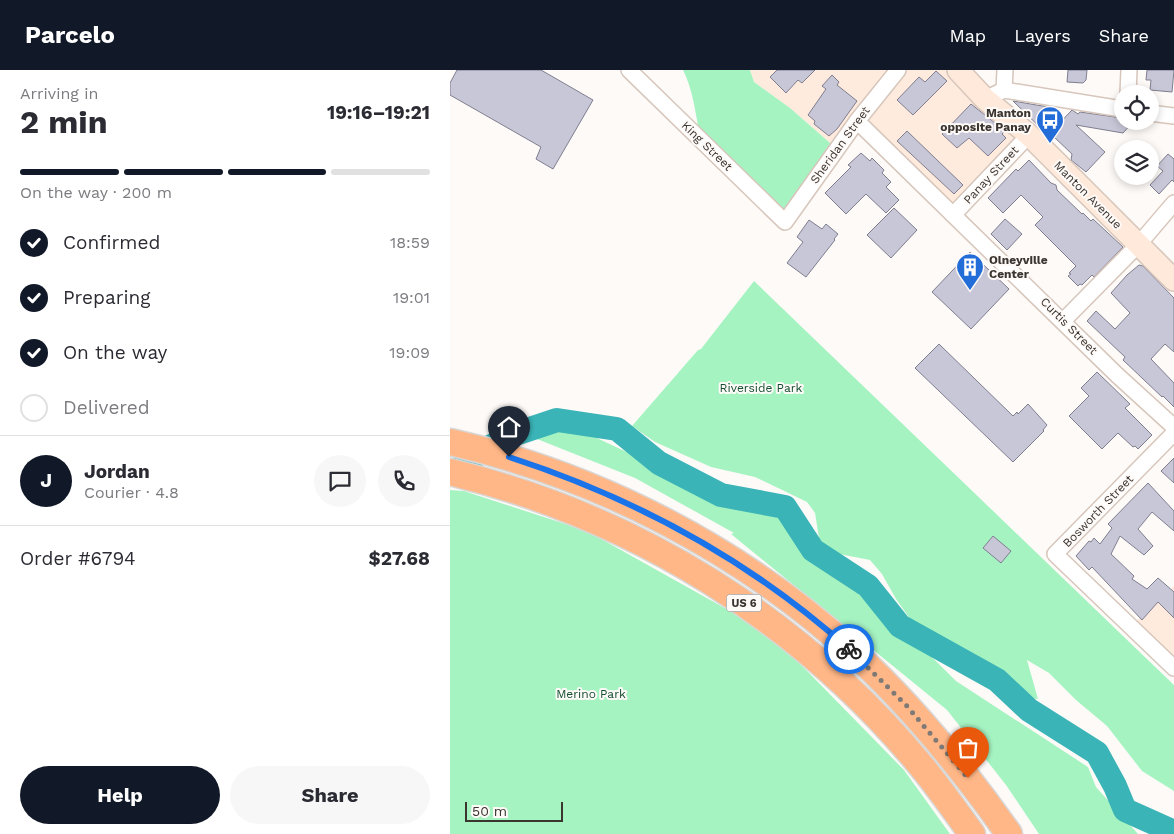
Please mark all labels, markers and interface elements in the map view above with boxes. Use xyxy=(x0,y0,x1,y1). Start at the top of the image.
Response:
text: Parcelo xyxy=(25,21,115,49)
text: Map xyxy=(949,25,986,46)
text: Layers xyxy=(1014,25,1071,46)
text: Share xyxy=(1099,25,1149,46)
text: Arriving in xyxy=(20,84,98,103)
map controls xyxy=(1114,85,1159,185)
button: locate xyxy=(1114,85,1159,130)
text: 19:16–19:21 xyxy=(327,101,430,124)
text: 2 min xyxy=(20,103,108,141)
street label: Sheridan Street xyxy=(807,104,873,186)
bus stop icon: Manton opposite Panay xyxy=(1035,105,1065,144)
place label: Manton opposite Panay xyxy=(940,106,1031,134)
street label: King Street xyxy=(679,118,735,174)
button: layers xyxy=(1114,140,1159,185)
street label: Panay Street xyxy=(961,143,1021,207)
street label: Manton Avenue xyxy=(1051,158,1125,232)
text: On the way · 200 m xyxy=(20,183,172,202)
icon: check xyxy=(20,229,48,257)
text: Confirmed xyxy=(63,231,160,254)
text: 18:59 xyxy=(390,233,430,252)
building icon: Olneyville Center xyxy=(955,252,985,291)
place label: Olneyville Center xyxy=(989,253,1048,281)
icon: check xyxy=(20,284,48,312)
text: Preparing xyxy=(63,286,150,309)
text: 19:01 xyxy=(393,288,430,307)
street label: Curtis Street xyxy=(1038,295,1100,357)
icon: check xyxy=(20,339,48,367)
text: On the way xyxy=(63,341,167,364)
text: 19:09 xyxy=(389,343,430,362)
park label: Riverside Park xyxy=(720,381,803,395)
text: Delivered xyxy=(63,396,150,419)
pin xyxy=(488,406,530,457)
icon: home xyxy=(495,413,523,441)
button: chat xyxy=(314,455,366,507)
button: phone xyxy=(378,455,430,507)
text: Jordan xyxy=(84,460,150,483)
text: J xyxy=(40,469,52,492)
street label: Bosworth Street xyxy=(1060,472,1136,550)
text: Courier · 4.8 xyxy=(84,483,179,502)
text: Order #6794 xyxy=(20,547,136,570)
text: $27.68 xyxy=(369,547,430,570)
road number: US 6 xyxy=(726,594,762,612)
courier xyxy=(824,624,874,674)
icon: bike xyxy=(835,635,863,663)
park label: Merino Park xyxy=(556,687,626,701)
pin xyxy=(947,727,989,778)
icon: bag xyxy=(954,734,982,762)
button: Help xyxy=(20,766,220,824)
button: Share xyxy=(230,766,430,824)
scale bar xyxy=(465,799,562,822)
text: 50 m xyxy=(472,803,507,819)

